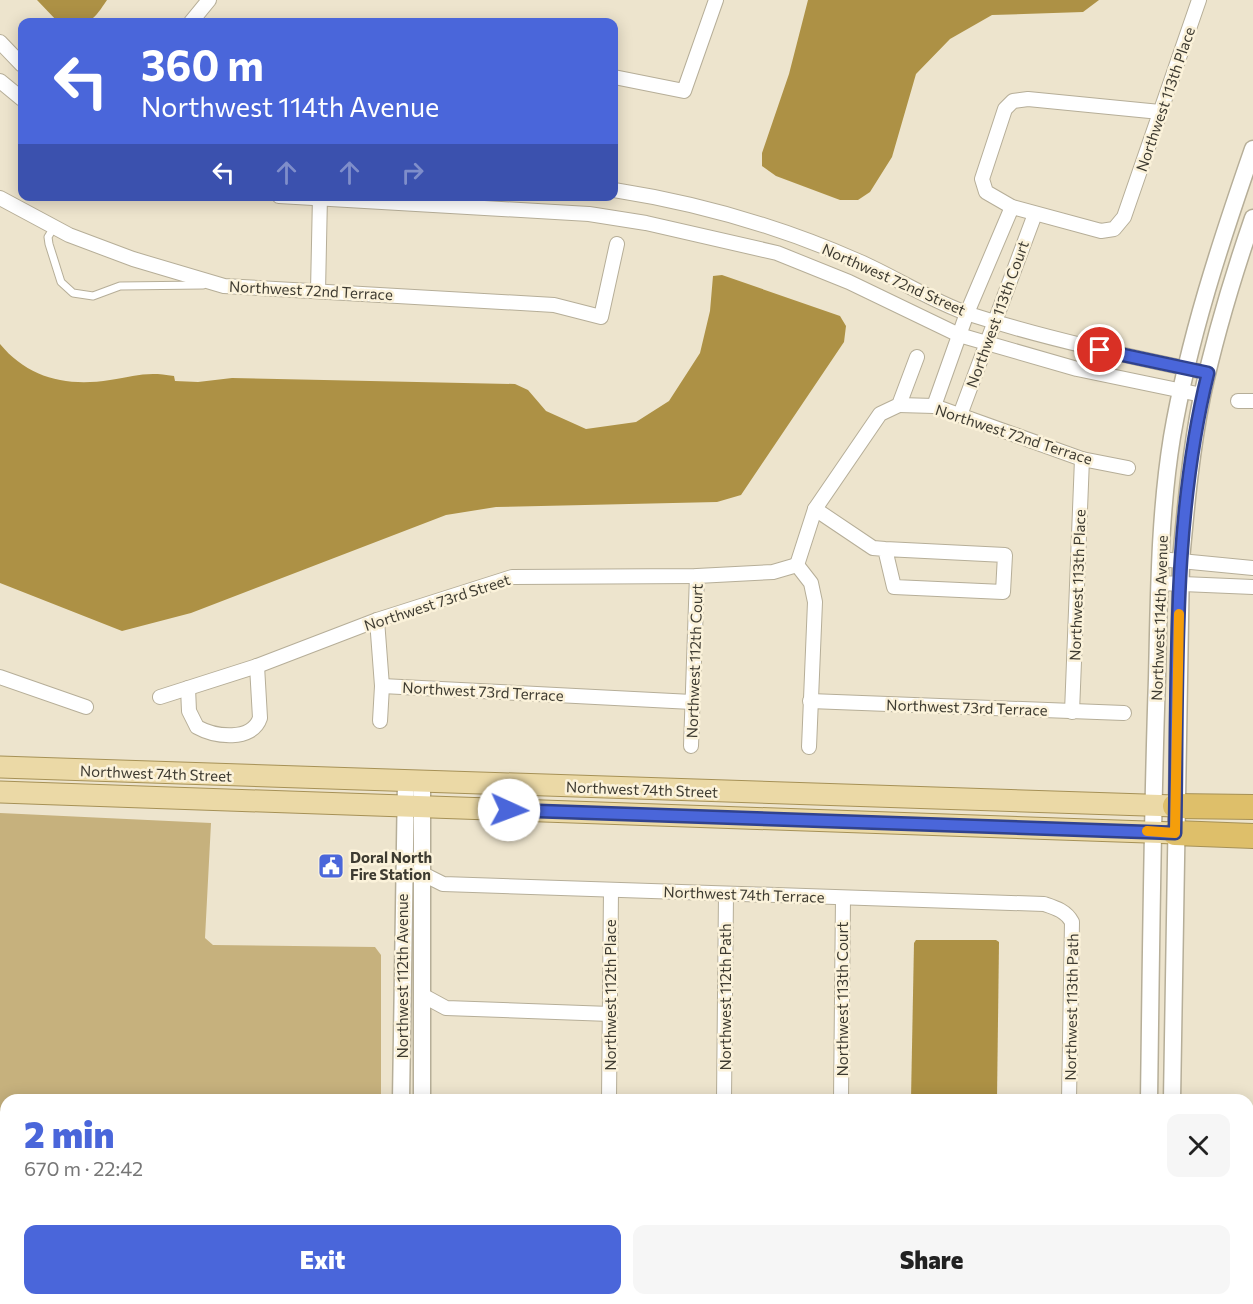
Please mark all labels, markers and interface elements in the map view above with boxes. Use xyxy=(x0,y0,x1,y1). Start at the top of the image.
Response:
street label: Northwest 113th Place xyxy=(1132,24,1198,174)
text: 360 m xyxy=(141,38,264,90)
icon: left xyxy=(42,42,120,120)
text: Northwest 114th Avenue xyxy=(141,90,439,123)
icon: left xyxy=(207,156,240,189)
icon: ahead xyxy=(270,156,303,189)
icon: ahead xyxy=(333,156,366,189)
icon: right xyxy=(396,156,429,189)
street label: Northwest 113th Court xyxy=(962,238,1032,390)
street label: Northwest 72nd Street xyxy=(820,239,968,319)
street label: Northwest 72nd Terrace xyxy=(229,277,393,303)
pin xyxy=(1074,324,1125,375)
icon: arrive xyxy=(1083,333,1116,366)
street label: Northwest 72nd Terrace xyxy=(933,400,1095,468)
street label: Northwest 113th Place xyxy=(1065,509,1089,661)
street label: Northwest 114th Avenue xyxy=(1147,535,1171,701)
street label: Northwest 73rd Street xyxy=(362,570,512,634)
street label: Northwest 112th Court xyxy=(682,583,706,739)
street label: Northwest 73rd Terrace xyxy=(402,678,564,704)
street label: Northwest 73rd Terrace xyxy=(886,695,1048,719)
street label: Northwest 74th Street xyxy=(80,761,232,785)
street label: Northwest 74th Street xyxy=(566,777,718,801)
position arrow xyxy=(477,778,541,842)
place label: Doral North Fire Station xyxy=(350,848,432,883)
public building icon: Doral North Fire Station xyxy=(316,851,346,881)
street label: Northwest 74th Terrace xyxy=(663,882,825,906)
street label: Northwest 112th Avenue xyxy=(393,893,411,1059)
street label: Northwest 112th Place xyxy=(601,919,619,1071)
street label: Northwest 113th Court xyxy=(833,921,851,1077)
street label: Northwest 112th Path xyxy=(716,923,734,1071)
street label: Northwest 113th Path xyxy=(1061,933,1081,1081)
text: 2 min xyxy=(24,1111,114,1155)
button: close xyxy=(1167,1114,1230,1177)
text: 670 m · 22:42 xyxy=(24,1156,143,1180)
button: Exit xyxy=(24,1225,621,1294)
button: Share xyxy=(633,1225,1230,1294)

